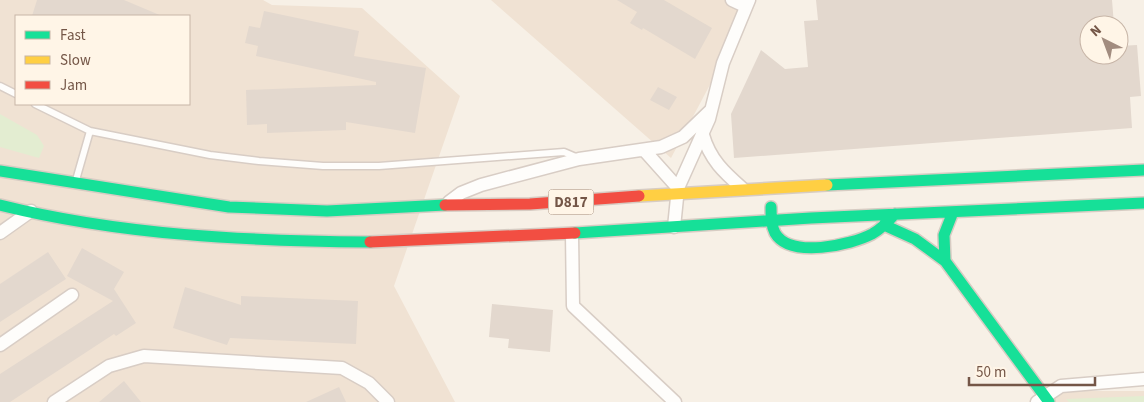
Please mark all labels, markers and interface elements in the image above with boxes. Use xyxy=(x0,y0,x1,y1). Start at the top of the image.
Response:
legend xyxy=(15,15,190,105)
north arrow xyxy=(1079,15,1129,65)
text: N xyxy=(1086,21,1106,42)
text: Fast xyxy=(60,25,86,46)
text: Slow xyxy=(60,50,91,71)
text: Jam xyxy=(60,75,87,96)
road number: D817 xyxy=(548,190,594,214)
scale bar xyxy=(969,354,1095,386)
text: 50 m xyxy=(976,362,1006,383)

